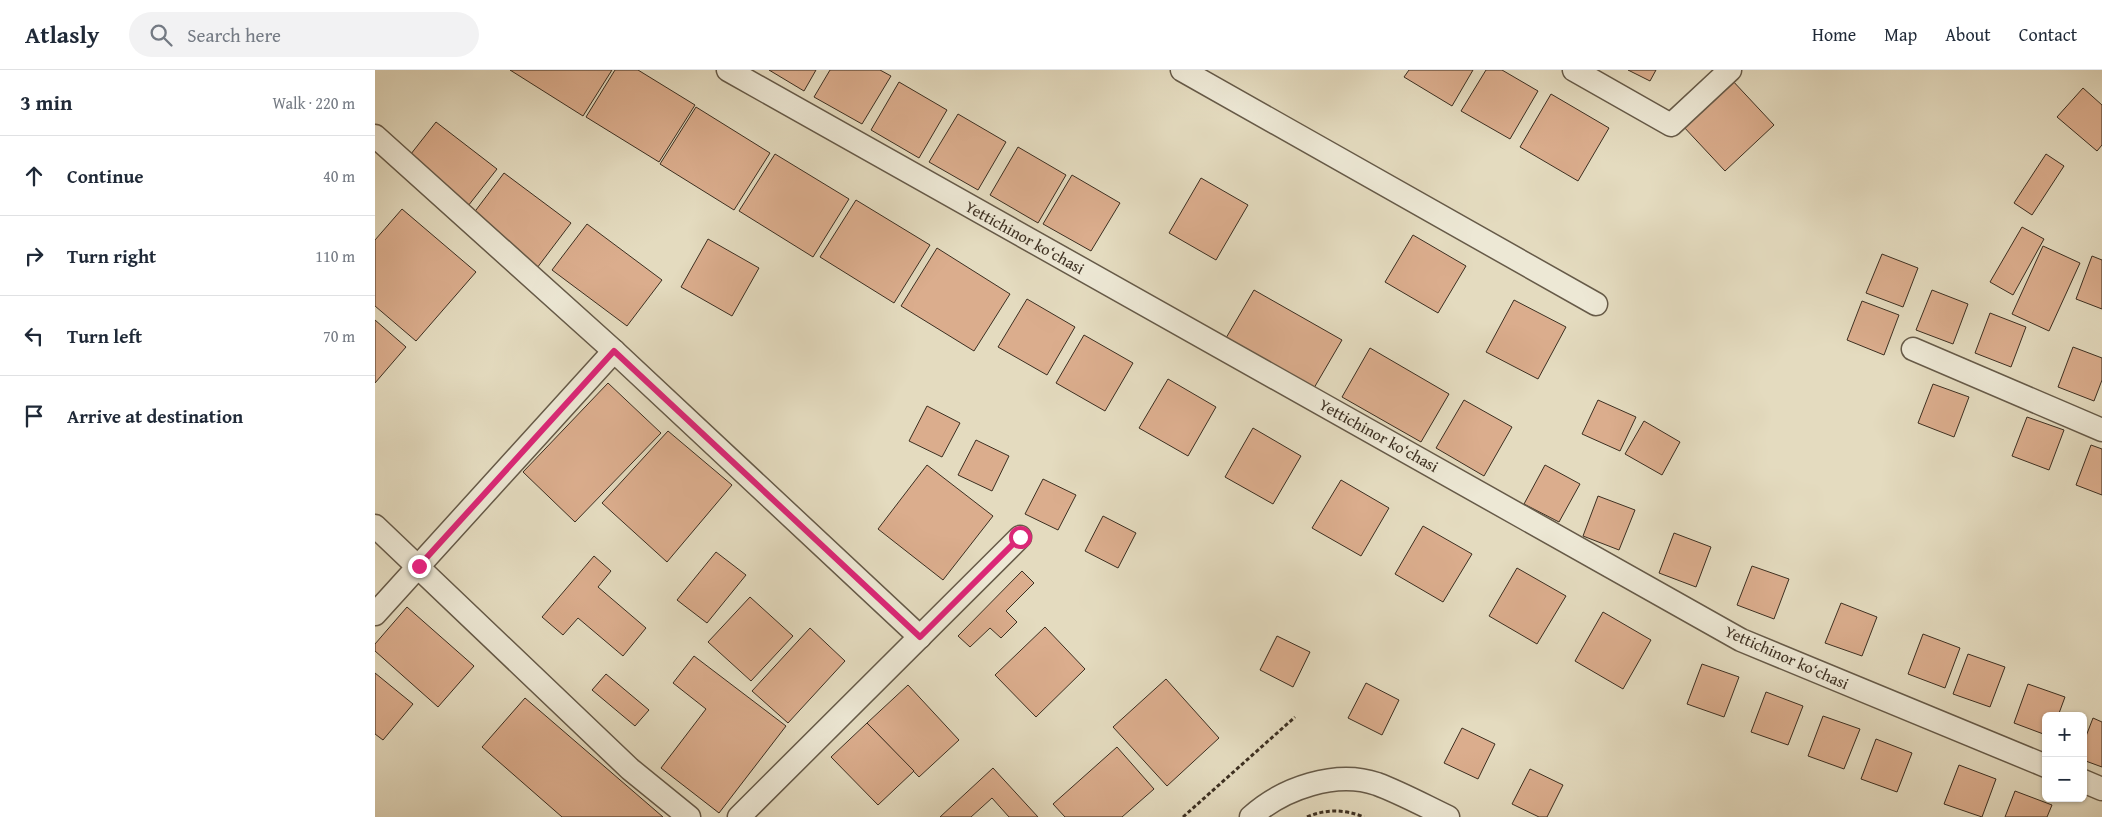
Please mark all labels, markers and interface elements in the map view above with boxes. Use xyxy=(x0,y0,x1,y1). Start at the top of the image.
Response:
search box xyxy=(129,12,479,57)
text: Atlasly xyxy=(25,17,99,52)
icon: search xyxy=(147,21,175,49)
text: Search here xyxy=(187,21,281,49)
text: Home xyxy=(1812,21,1856,48)
text: Map xyxy=(1884,21,1917,48)
text: About xyxy=(1945,21,1991,48)
text: Contact xyxy=(2019,21,2077,48)
text: 3 min xyxy=(20,87,72,118)
text: Walk · 220 m xyxy=(272,91,355,115)
icon: ahead xyxy=(20,162,48,190)
text: Continue xyxy=(67,162,144,190)
text: 40 m xyxy=(323,164,355,188)
street label: Yettichinor ko‘chasi xyxy=(961,194,1090,280)
icon: right xyxy=(20,242,48,270)
text: Turn right xyxy=(67,242,156,270)
text: 110 m xyxy=(315,244,355,268)
icon: left xyxy=(20,322,48,350)
text: Turn left xyxy=(67,322,142,350)
text: 70 m xyxy=(323,324,355,348)
street label: Yettichinor ko‘chasi xyxy=(1315,392,1444,478)
icon: arrive xyxy=(20,402,48,430)
text: Arrive at destination xyxy=(67,402,243,430)
route start xyxy=(1009,526,1032,549)
route end xyxy=(408,555,431,578)
street label: Yettichinor ko‘chasi xyxy=(1721,619,1853,695)
map controls xyxy=(2042,712,2087,802)
button: + xyxy=(2042,712,2087,757)
button: − xyxy=(2042,757,2087,802)

